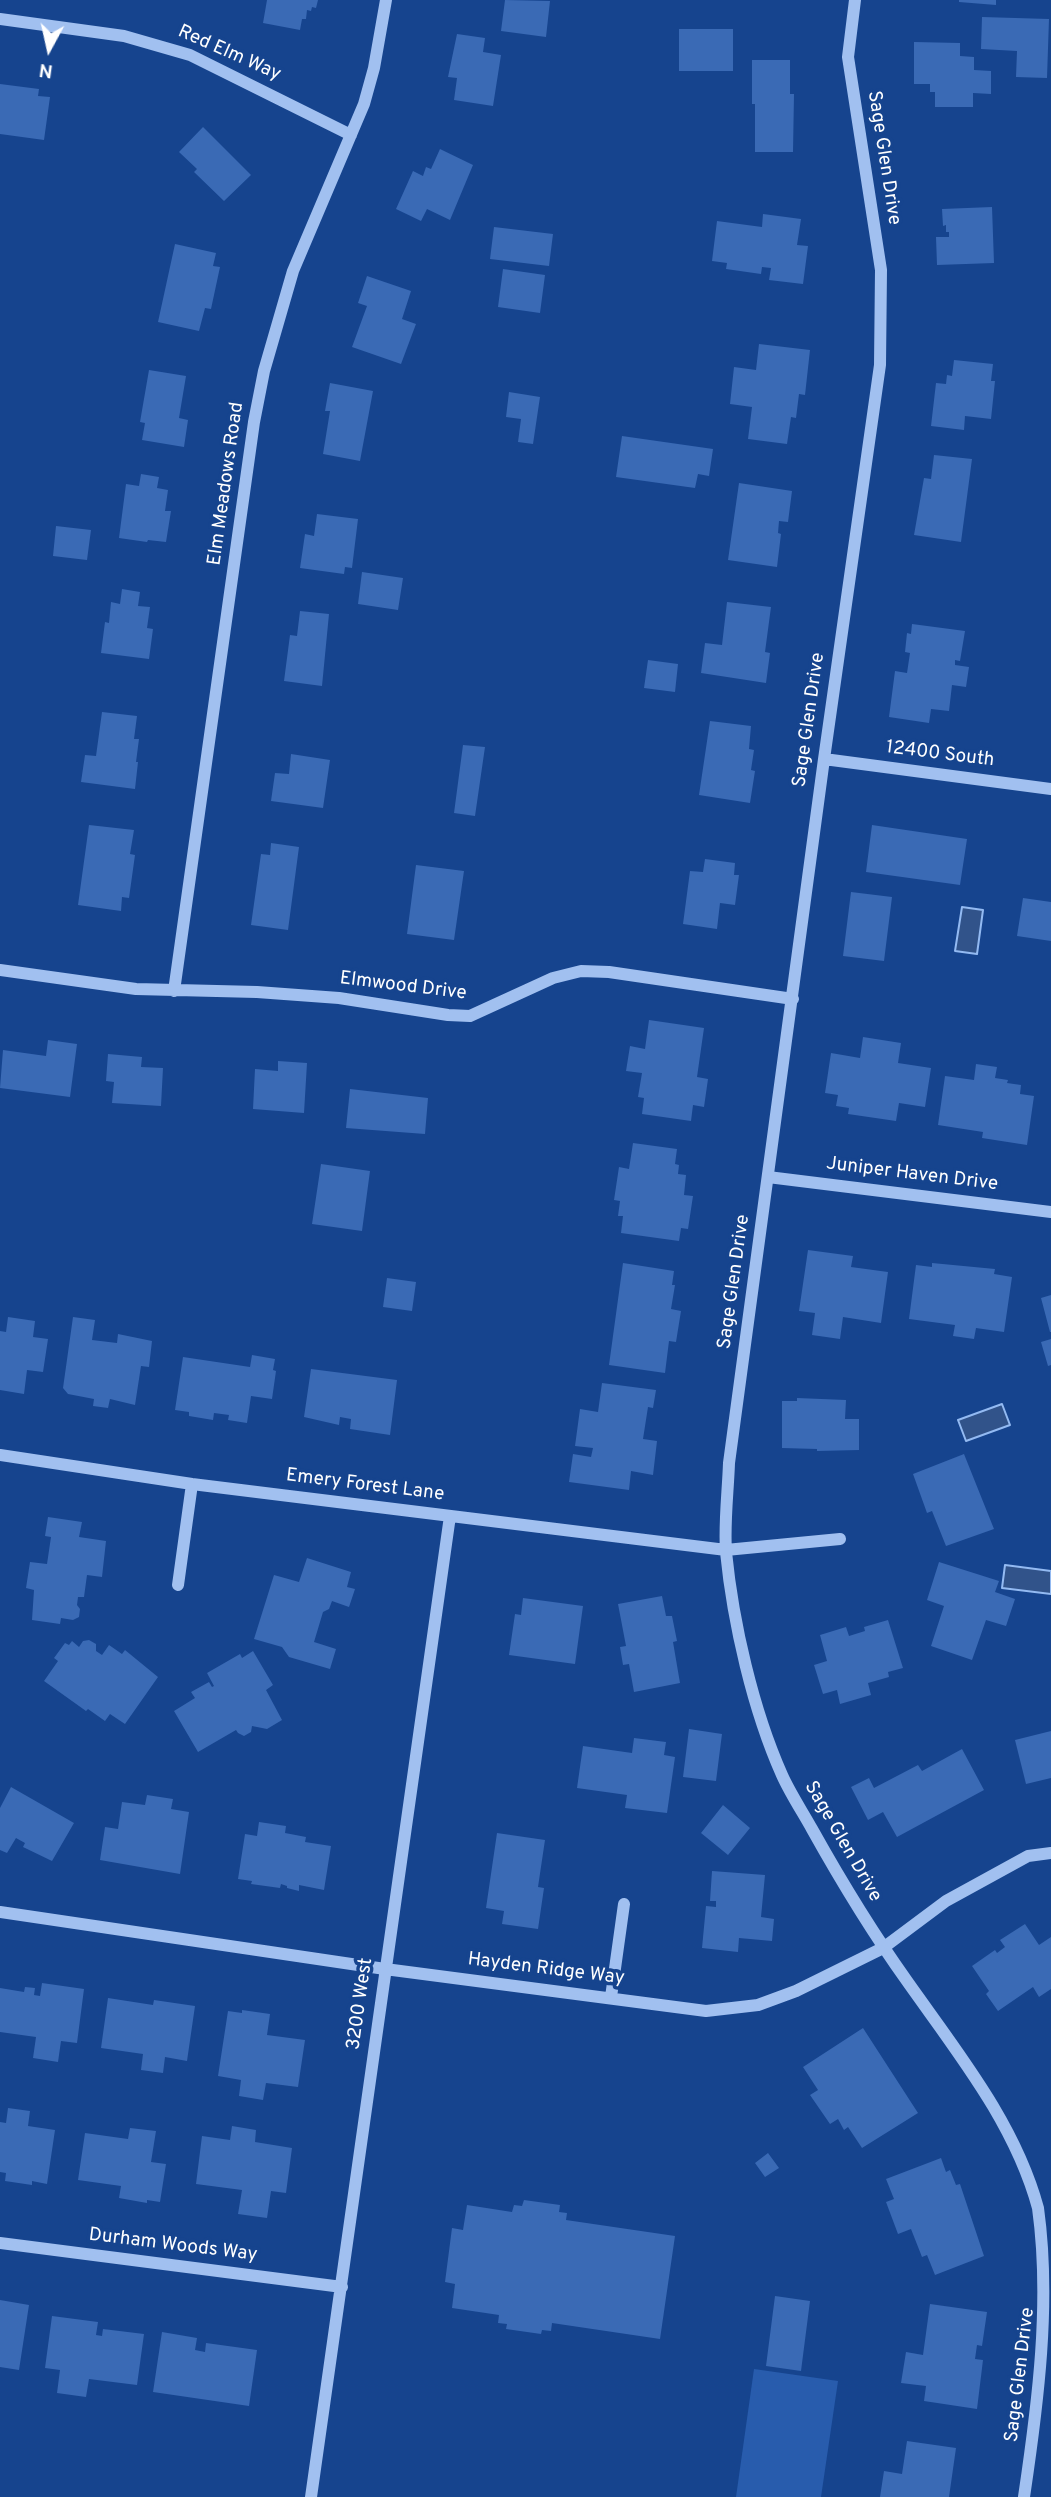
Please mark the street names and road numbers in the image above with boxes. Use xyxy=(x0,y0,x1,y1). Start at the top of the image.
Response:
street label: Red Elm Way xyxy=(174,21,284,87)
street label: Sage Glen Drive xyxy=(861,89,905,227)
street label: Elm Meadows Road xyxy=(204,401,250,567)
street label: Sage Glen Drive xyxy=(789,651,831,789)
street label: 12400 South xyxy=(885,737,995,773)
street label: Elmwood Drive xyxy=(338,968,468,1006)
street label: Juniper Haven Drive xyxy=(825,1153,999,1197)
street label: Sage Glen Drive xyxy=(714,1213,756,1351)
street label: Emery Forest Lane xyxy=(285,1465,445,1507)
street label: Sage Glen Drive xyxy=(798,1778,886,1906)
street label: Hayden Ridge Way xyxy=(466,1949,626,1991)
street label: 3200 West xyxy=(343,1956,379,2052)
street label: Durham Woods Way xyxy=(87,2224,259,2268)
street label: Sage Glen Drive xyxy=(1001,2306,1041,2444)

